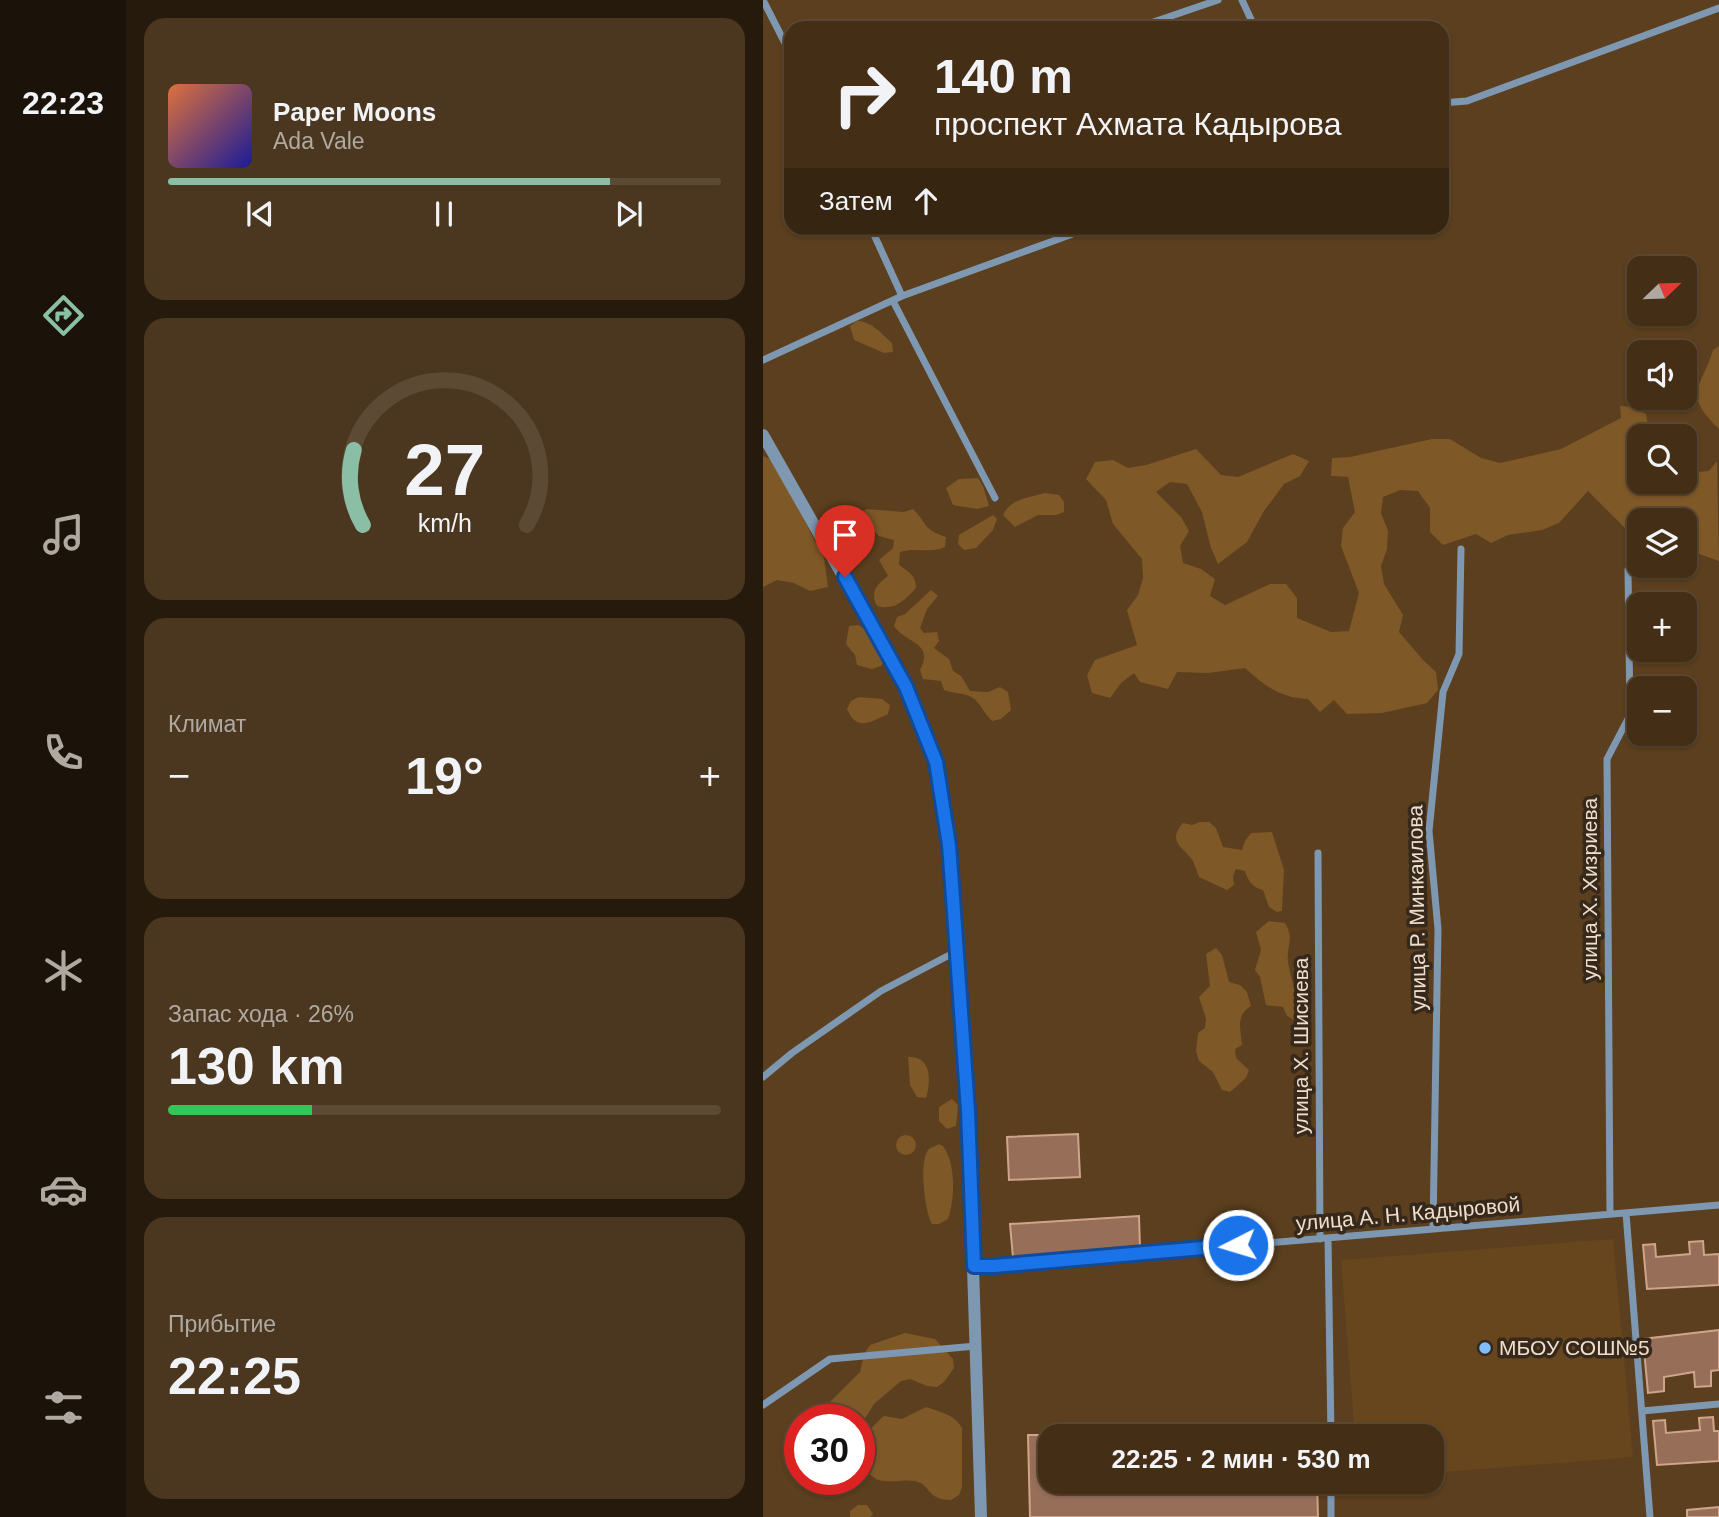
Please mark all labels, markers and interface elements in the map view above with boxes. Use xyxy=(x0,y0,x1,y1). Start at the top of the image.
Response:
icon: right xyxy=(819,49,910,140)
text: 140 m xyxy=(934,49,1073,103)
text: 22:23 xyxy=(22,85,104,121)
text: Paper Moons xyxy=(273,97,436,127)
text: проспект Ахмата Кадырова xyxy=(934,106,1342,142)
text: Ada Vale xyxy=(273,128,365,154)
icon: ahead xyxy=(907,182,945,220)
text: Затем xyxy=(819,186,893,216)
icon: previous xyxy=(241,195,279,233)
icon: pause xyxy=(425,195,463,233)
icon: next xyxy=(610,195,648,233)
north arrow xyxy=(1627,256,1697,326)
map controls xyxy=(1627,256,1697,746)
icon: directions xyxy=(39,291,88,340)
button: sound xyxy=(1627,340,1697,410)
button: search xyxy=(1627,424,1697,494)
text: 27 xyxy=(404,429,485,510)
pin xyxy=(815,505,875,577)
text: km/h xyxy=(417,508,472,536)
button: layers xyxy=(1627,508,1697,578)
icon: music xyxy=(39,510,88,559)
icon: arrive xyxy=(826,516,864,554)
button: + xyxy=(1627,592,1697,662)
button: − xyxy=(1627,676,1697,746)
text: Климат xyxy=(168,711,246,737)
icon: phone xyxy=(39,728,88,777)
text: 19° xyxy=(405,747,484,805)
text: − xyxy=(168,755,190,797)
text: + xyxy=(699,755,721,797)
street label: улица Х. Хизриева xyxy=(1578,798,1601,980)
street label: улица Р. Минкаилова xyxy=(1403,805,1430,1011)
icon: climate xyxy=(39,946,88,995)
street label: улица Х. Шисиева xyxy=(1289,957,1312,1134)
text: Запас хода · 26% xyxy=(168,1001,354,1027)
text: 130 km xyxy=(168,1037,344,1095)
icon: car xyxy=(39,1165,88,1214)
street label: улица А. Н. Кадыровой xyxy=(1295,1192,1521,1235)
position arrow xyxy=(1201,1208,1275,1282)
text: Прибытие xyxy=(168,1311,276,1337)
place label: МБОУ СОШ№5 xyxy=(1499,1336,1650,1359)
marker: МБОУ СОШ№5 xyxy=(1477,1340,1493,1356)
text: 22:25 xyxy=(168,1347,301,1405)
icon: filters xyxy=(39,1383,88,1432)
speed limit sign: 30 xyxy=(784,1404,875,1495)
text: 22:25 · 2 мин · 530 m xyxy=(1111,1444,1371,1474)

